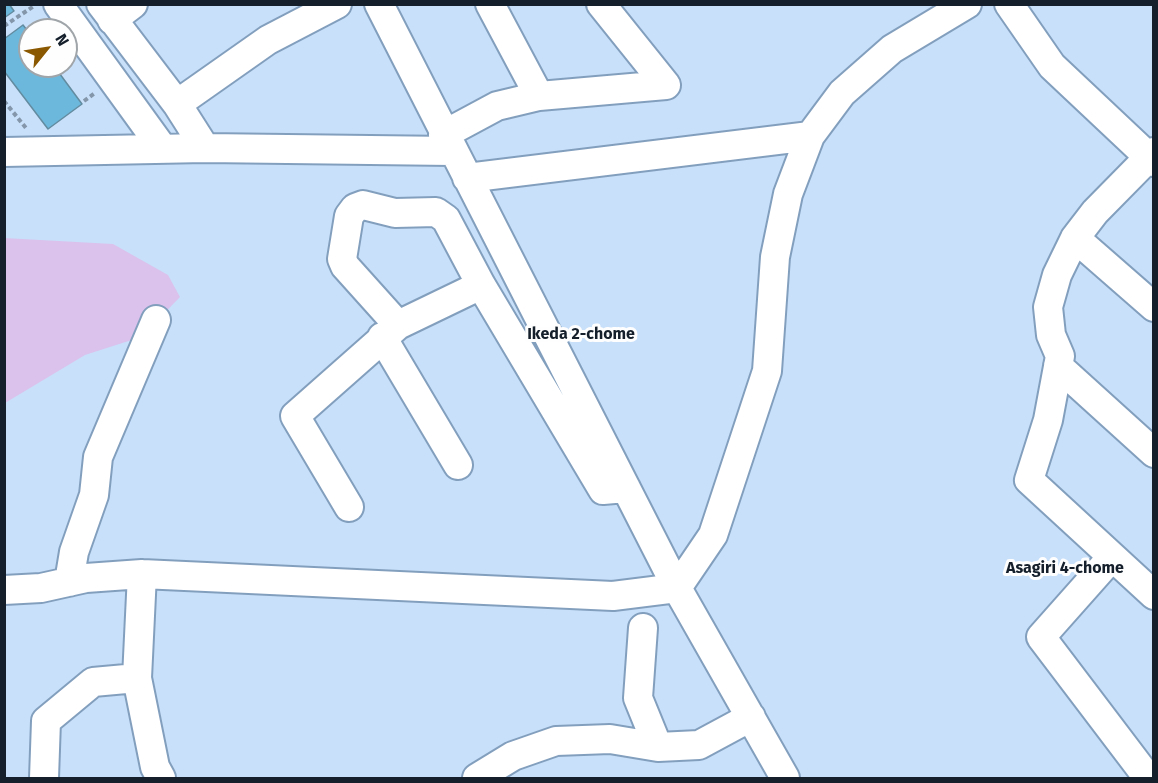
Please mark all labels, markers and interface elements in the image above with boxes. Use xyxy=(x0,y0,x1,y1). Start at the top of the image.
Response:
north arrow xyxy=(18,18,78,78)
text: N xyxy=(51,30,73,49)
district label: Ikeda 2-chome xyxy=(527,325,635,345)
district label: Asagiri 4-chome xyxy=(1006,559,1124,579)

